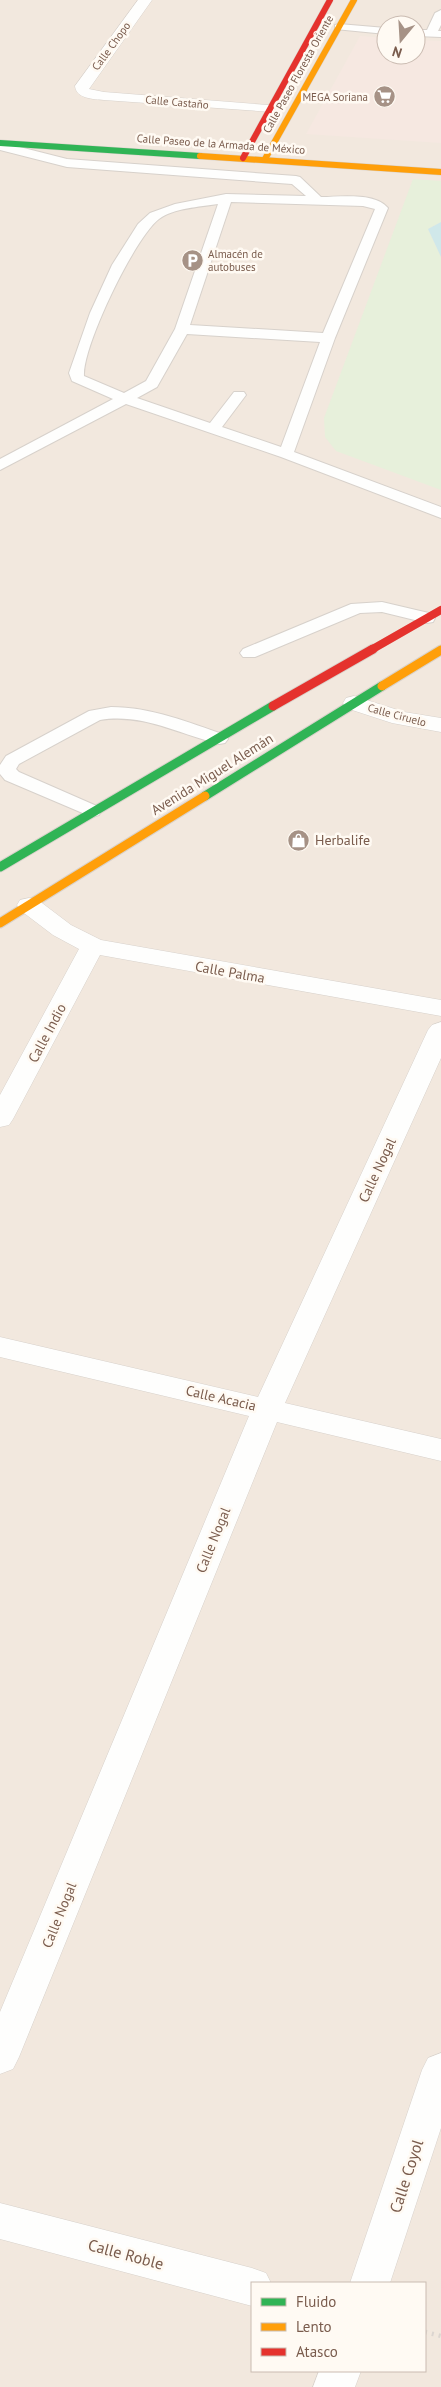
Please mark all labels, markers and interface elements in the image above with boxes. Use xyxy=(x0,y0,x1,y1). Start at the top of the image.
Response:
street label: Calle Paseo Floresta Oriente xyxy=(260,12,336,135)
north arrow xyxy=(376,15,426,65)
street label: Calle Chopo xyxy=(89,19,133,73)
text: N xyxy=(390,42,404,62)
supermarket icon: MEGA Soriana xyxy=(372,85,396,109)
place label: MEGA Soriana xyxy=(302,90,368,104)
street label: Calle Castaño xyxy=(145,92,209,112)
street label: Calle Paseo de la Armada de México xyxy=(136,131,306,157)
place label: Almacén de autobuses xyxy=(208,247,263,274)
parking icon: Almacén de autobuses xyxy=(180,248,204,272)
street label: Calle Ciruelo xyxy=(366,700,428,730)
street label: Avenida Miguel Alemán xyxy=(148,729,276,819)
shop icon: Herbalife xyxy=(287,828,311,852)
place label: Herbalife xyxy=(315,831,370,849)
street label: Calle Palma xyxy=(194,957,266,987)
street label: Calle Indio xyxy=(24,1000,70,1066)
street label: Calle Nogal xyxy=(354,1135,400,1205)
street label: Calle Acacia xyxy=(184,1381,258,1415)
street label: Calle Nogal xyxy=(192,1505,234,1575)
street label: Calle Nogal xyxy=(38,1880,80,1950)
street label: Calle Coyol xyxy=(385,2136,427,2215)
street label: Calle Roble xyxy=(86,2234,166,2274)
legend xyxy=(251,2282,426,2372)
text: Fluido xyxy=(296,2292,336,2311)
text: Lento xyxy=(296,2317,332,2336)
text: Atasco xyxy=(296,2342,338,2361)

